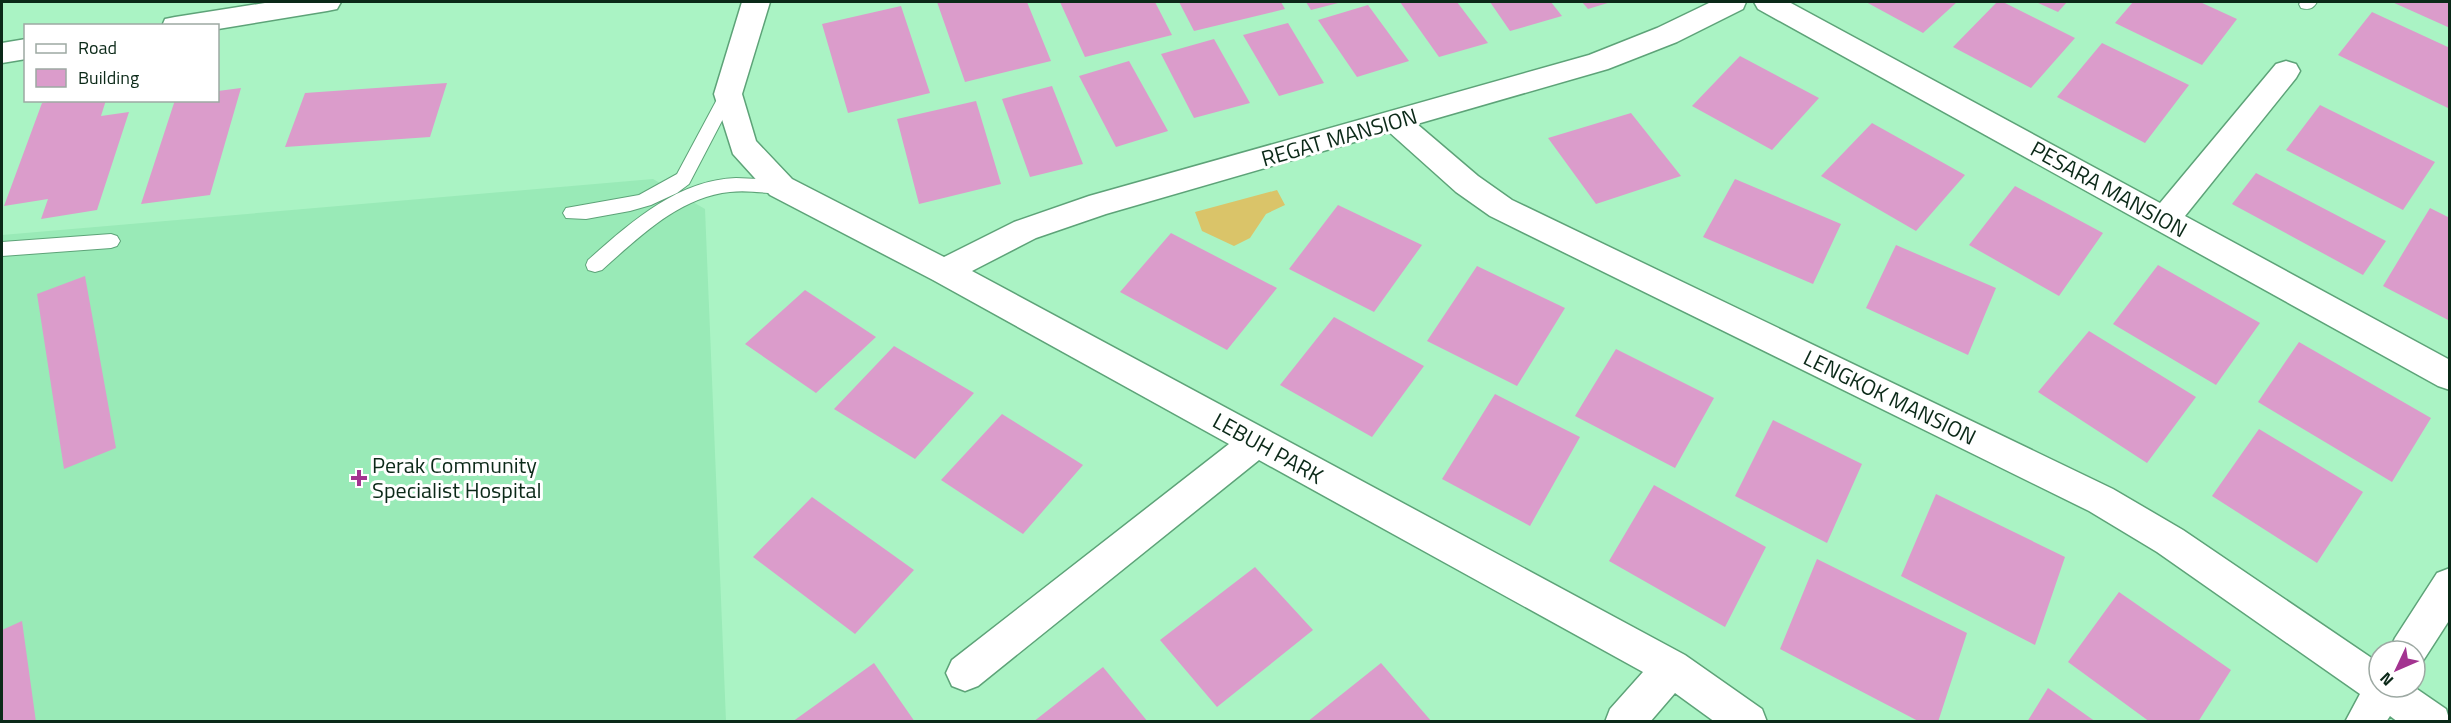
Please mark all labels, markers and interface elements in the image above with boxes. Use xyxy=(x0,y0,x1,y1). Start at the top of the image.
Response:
legend xyxy=(24,24,219,102)
text: Road xyxy=(78,34,117,61)
text: Building xyxy=(78,64,139,91)
street label: REGAT MANSION xyxy=(1257,98,1421,176)
street label: PESARA MANSION xyxy=(2024,132,2194,246)
street label: LENGKOK MANSION xyxy=(1798,340,1982,454)
street label: LEBUH PARK xyxy=(1207,404,1330,493)
place label: Perak Community Specialist Hospital xyxy=(372,448,542,507)
marker: Perak Community Specialist Hospital xyxy=(350,469,368,487)
north arrow xyxy=(2367,639,2427,699)
text: N xyxy=(2374,667,2399,692)

